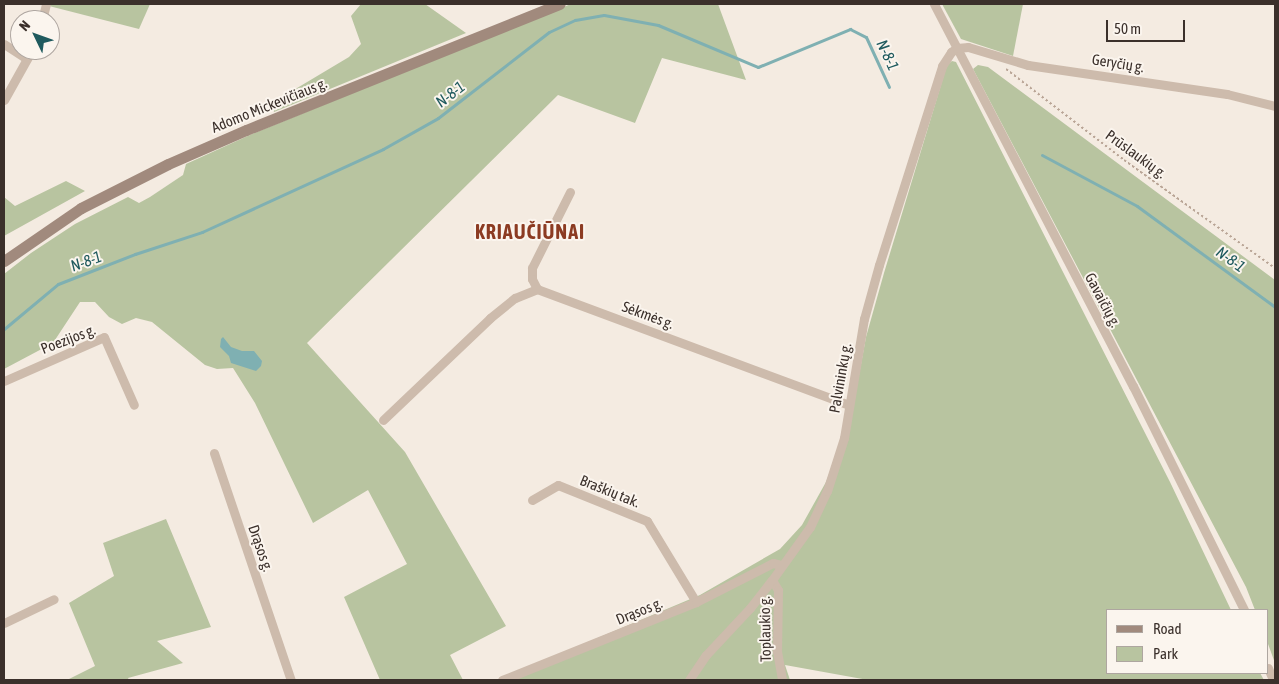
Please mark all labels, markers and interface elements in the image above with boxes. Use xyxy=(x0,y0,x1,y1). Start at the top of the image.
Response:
north arrow xyxy=(10,10,60,60)
scale bar xyxy=(1109,10,1188,42)
text: N xyxy=(16,17,33,34)
text: 50 m xyxy=(1114,20,1141,37)
water label: N-8-1 xyxy=(873,37,903,73)
street label: Geryčių g. xyxy=(1091,50,1145,76)
street label: Adomo Mickevičiaus g. xyxy=(209,74,329,136)
water label: N-8-1 xyxy=(432,77,468,111)
street label: Prūslaukių g. xyxy=(1102,126,1170,182)
district label: KRIAUČIŪNAI xyxy=(474,219,586,243)
water label: N-8-1 xyxy=(1213,242,1249,276)
water label: N-8-1 xyxy=(68,247,104,275)
street label: Gavaičių g. xyxy=(1081,270,1125,330)
street label: Sėkmės g. xyxy=(620,297,676,333)
street label: Poezijos g. xyxy=(38,320,98,358)
street label: Palvininkų g. xyxy=(825,342,855,414)
street label: Braškių tak. xyxy=(577,471,643,511)
street label: Drąsos g. xyxy=(245,522,277,574)
street label: Drąsos g. xyxy=(613,594,665,628)
street label: Toplaukio g. xyxy=(755,596,775,662)
legend xyxy=(1106,609,1269,674)
text: Road xyxy=(1153,620,1182,637)
text: Park xyxy=(1153,645,1178,662)

